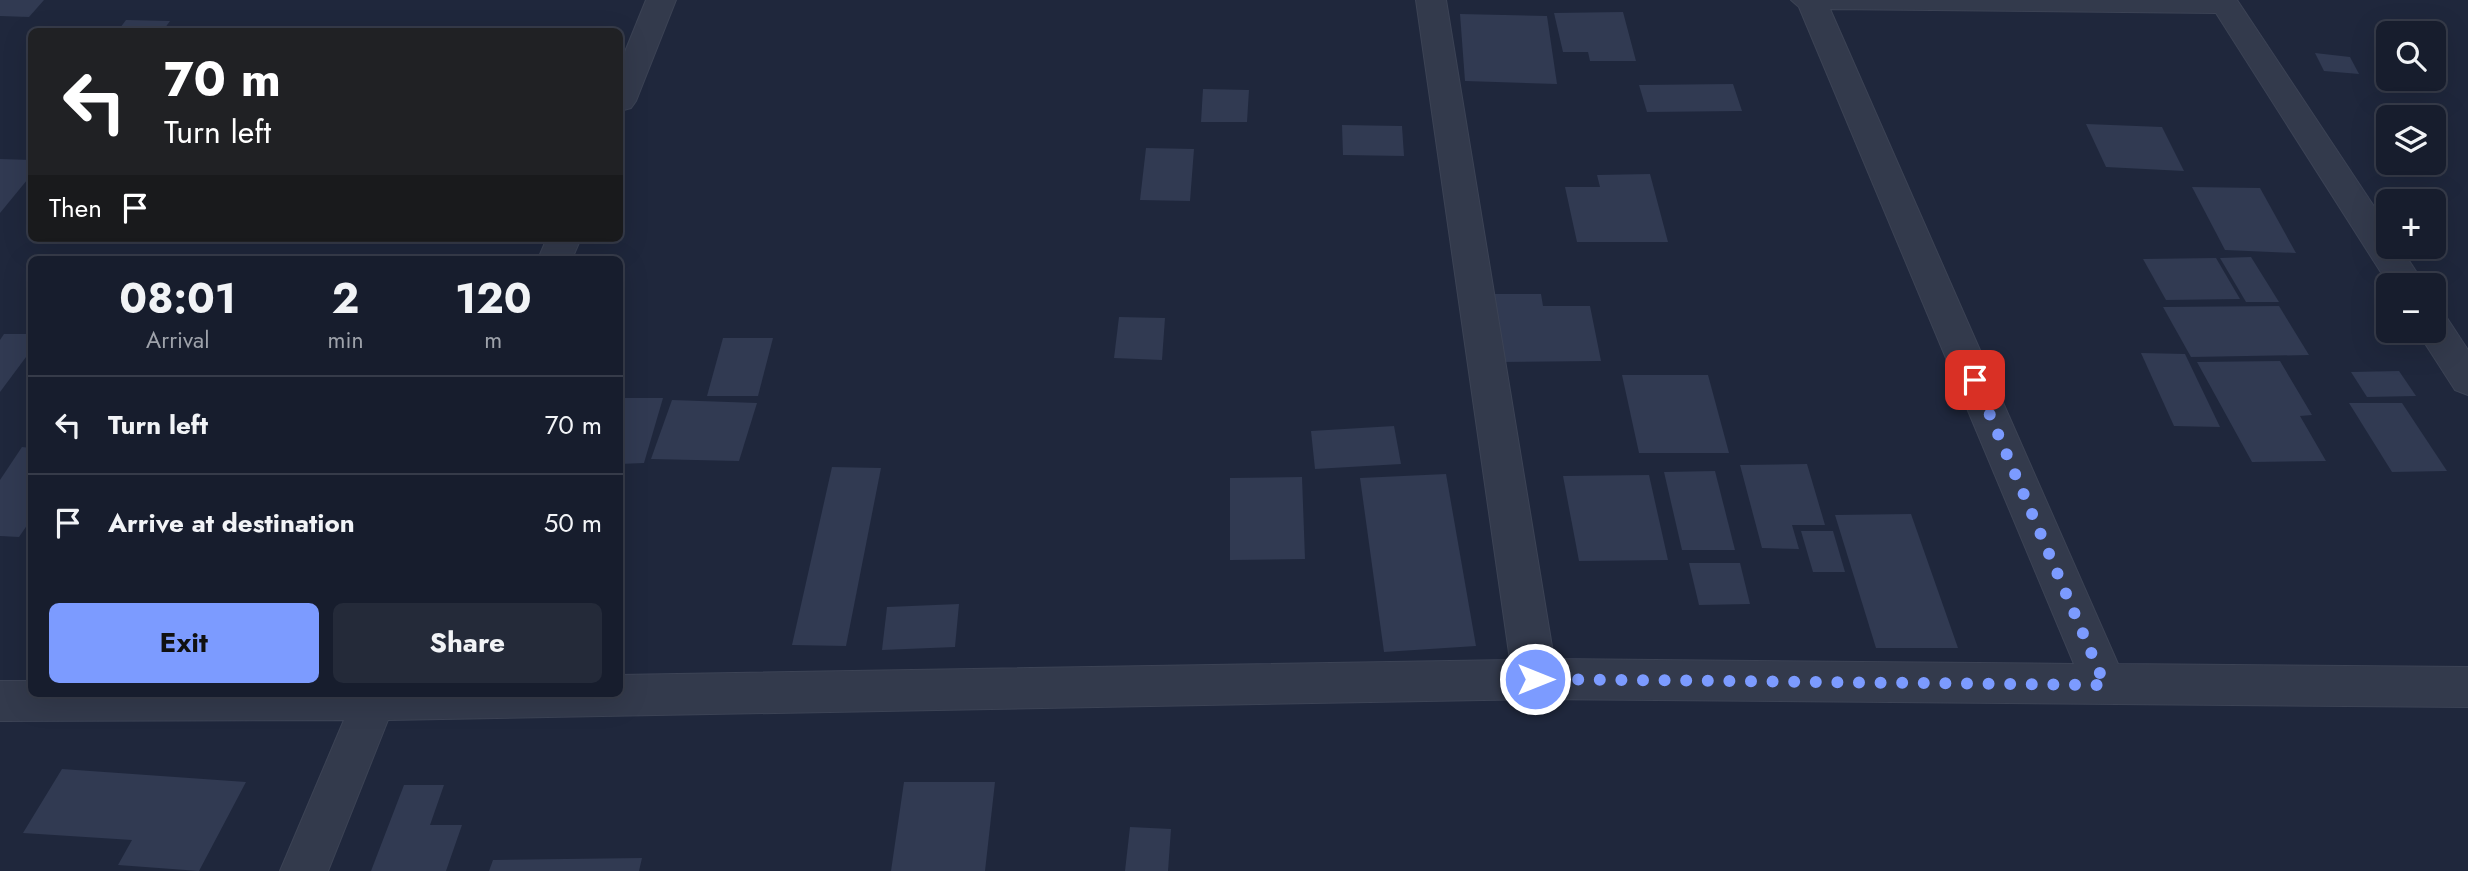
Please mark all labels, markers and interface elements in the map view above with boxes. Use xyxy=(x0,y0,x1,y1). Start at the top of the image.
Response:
map controls xyxy=(2376,21,2446,343)
button: search xyxy=(2376,21,2446,91)
text: 70 m xyxy=(164,44,281,114)
icon: left xyxy=(49,56,140,147)
button: layers xyxy=(2376,105,2446,175)
text: Turn left xyxy=(164,109,271,155)
text: Then xyxy=(49,189,102,227)
icon: arrive xyxy=(116,189,154,227)
button: + xyxy=(2376,189,2446,259)
text: 08:01 xyxy=(119,268,236,329)
text: 2 xyxy=(332,268,359,329)
text: 120 xyxy=(455,268,532,329)
button: − xyxy=(2376,273,2446,343)
text: Arrival xyxy=(146,323,209,357)
text: min xyxy=(328,323,364,357)
text: m xyxy=(484,323,502,357)
pin xyxy=(1945,350,2005,410)
icon: arrive xyxy=(1956,361,1994,399)
icon: left xyxy=(49,406,87,444)
text: Turn left xyxy=(108,406,208,444)
text: 70 m xyxy=(545,406,602,444)
icon: arrive xyxy=(49,504,87,542)
text: Arrive at destination xyxy=(108,504,355,542)
text: 50 m xyxy=(544,504,602,542)
button: Exit xyxy=(49,603,319,683)
button: Share xyxy=(333,603,602,683)
position arrow xyxy=(1498,642,1572,716)

